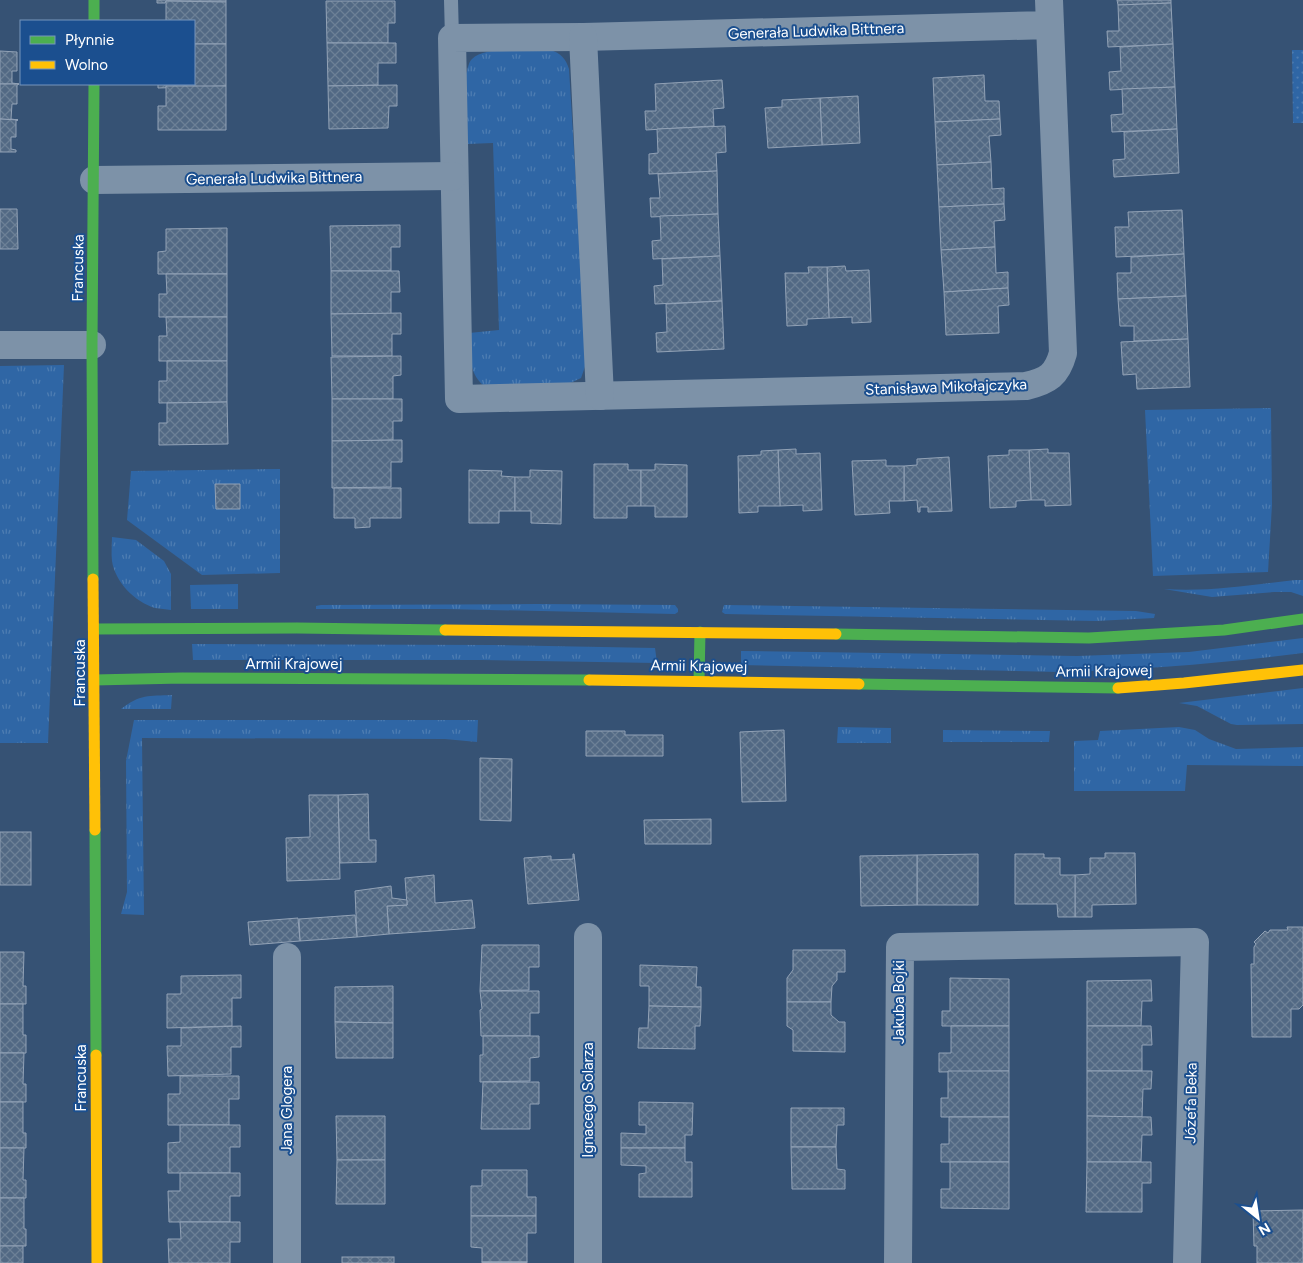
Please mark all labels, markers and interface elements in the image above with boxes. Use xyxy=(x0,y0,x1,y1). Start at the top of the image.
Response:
street label: Generała Ludwika Bittnera xyxy=(728,19,904,43)
legend xyxy=(20,20,195,85)
text: Płynnie xyxy=(65,31,114,49)
text: Wolno xyxy=(65,56,108,74)
street label: Generała Ludwika Bittnera xyxy=(186,167,362,189)
street label: Francuska xyxy=(68,234,88,302)
street label: Stanisława Mikołajczyka xyxy=(865,375,1027,399)
street label: Francuska xyxy=(71,639,89,707)
street label: Armii Krajowej xyxy=(246,655,342,673)
street label: Armii Krajowej xyxy=(650,656,748,676)
street label: Armii Krajowej xyxy=(1055,661,1153,681)
street label: Jakuba Bojki xyxy=(890,960,908,1044)
street label: Ignacego Solarza xyxy=(579,1042,597,1158)
street label: Francuska xyxy=(72,1044,90,1112)
street label: Józefa Beka xyxy=(1181,1062,1201,1144)
street label: Jana Glogera xyxy=(278,1066,296,1154)
north arrow xyxy=(1233,1193,1283,1243)
text: N xyxy=(1255,1219,1273,1239)

